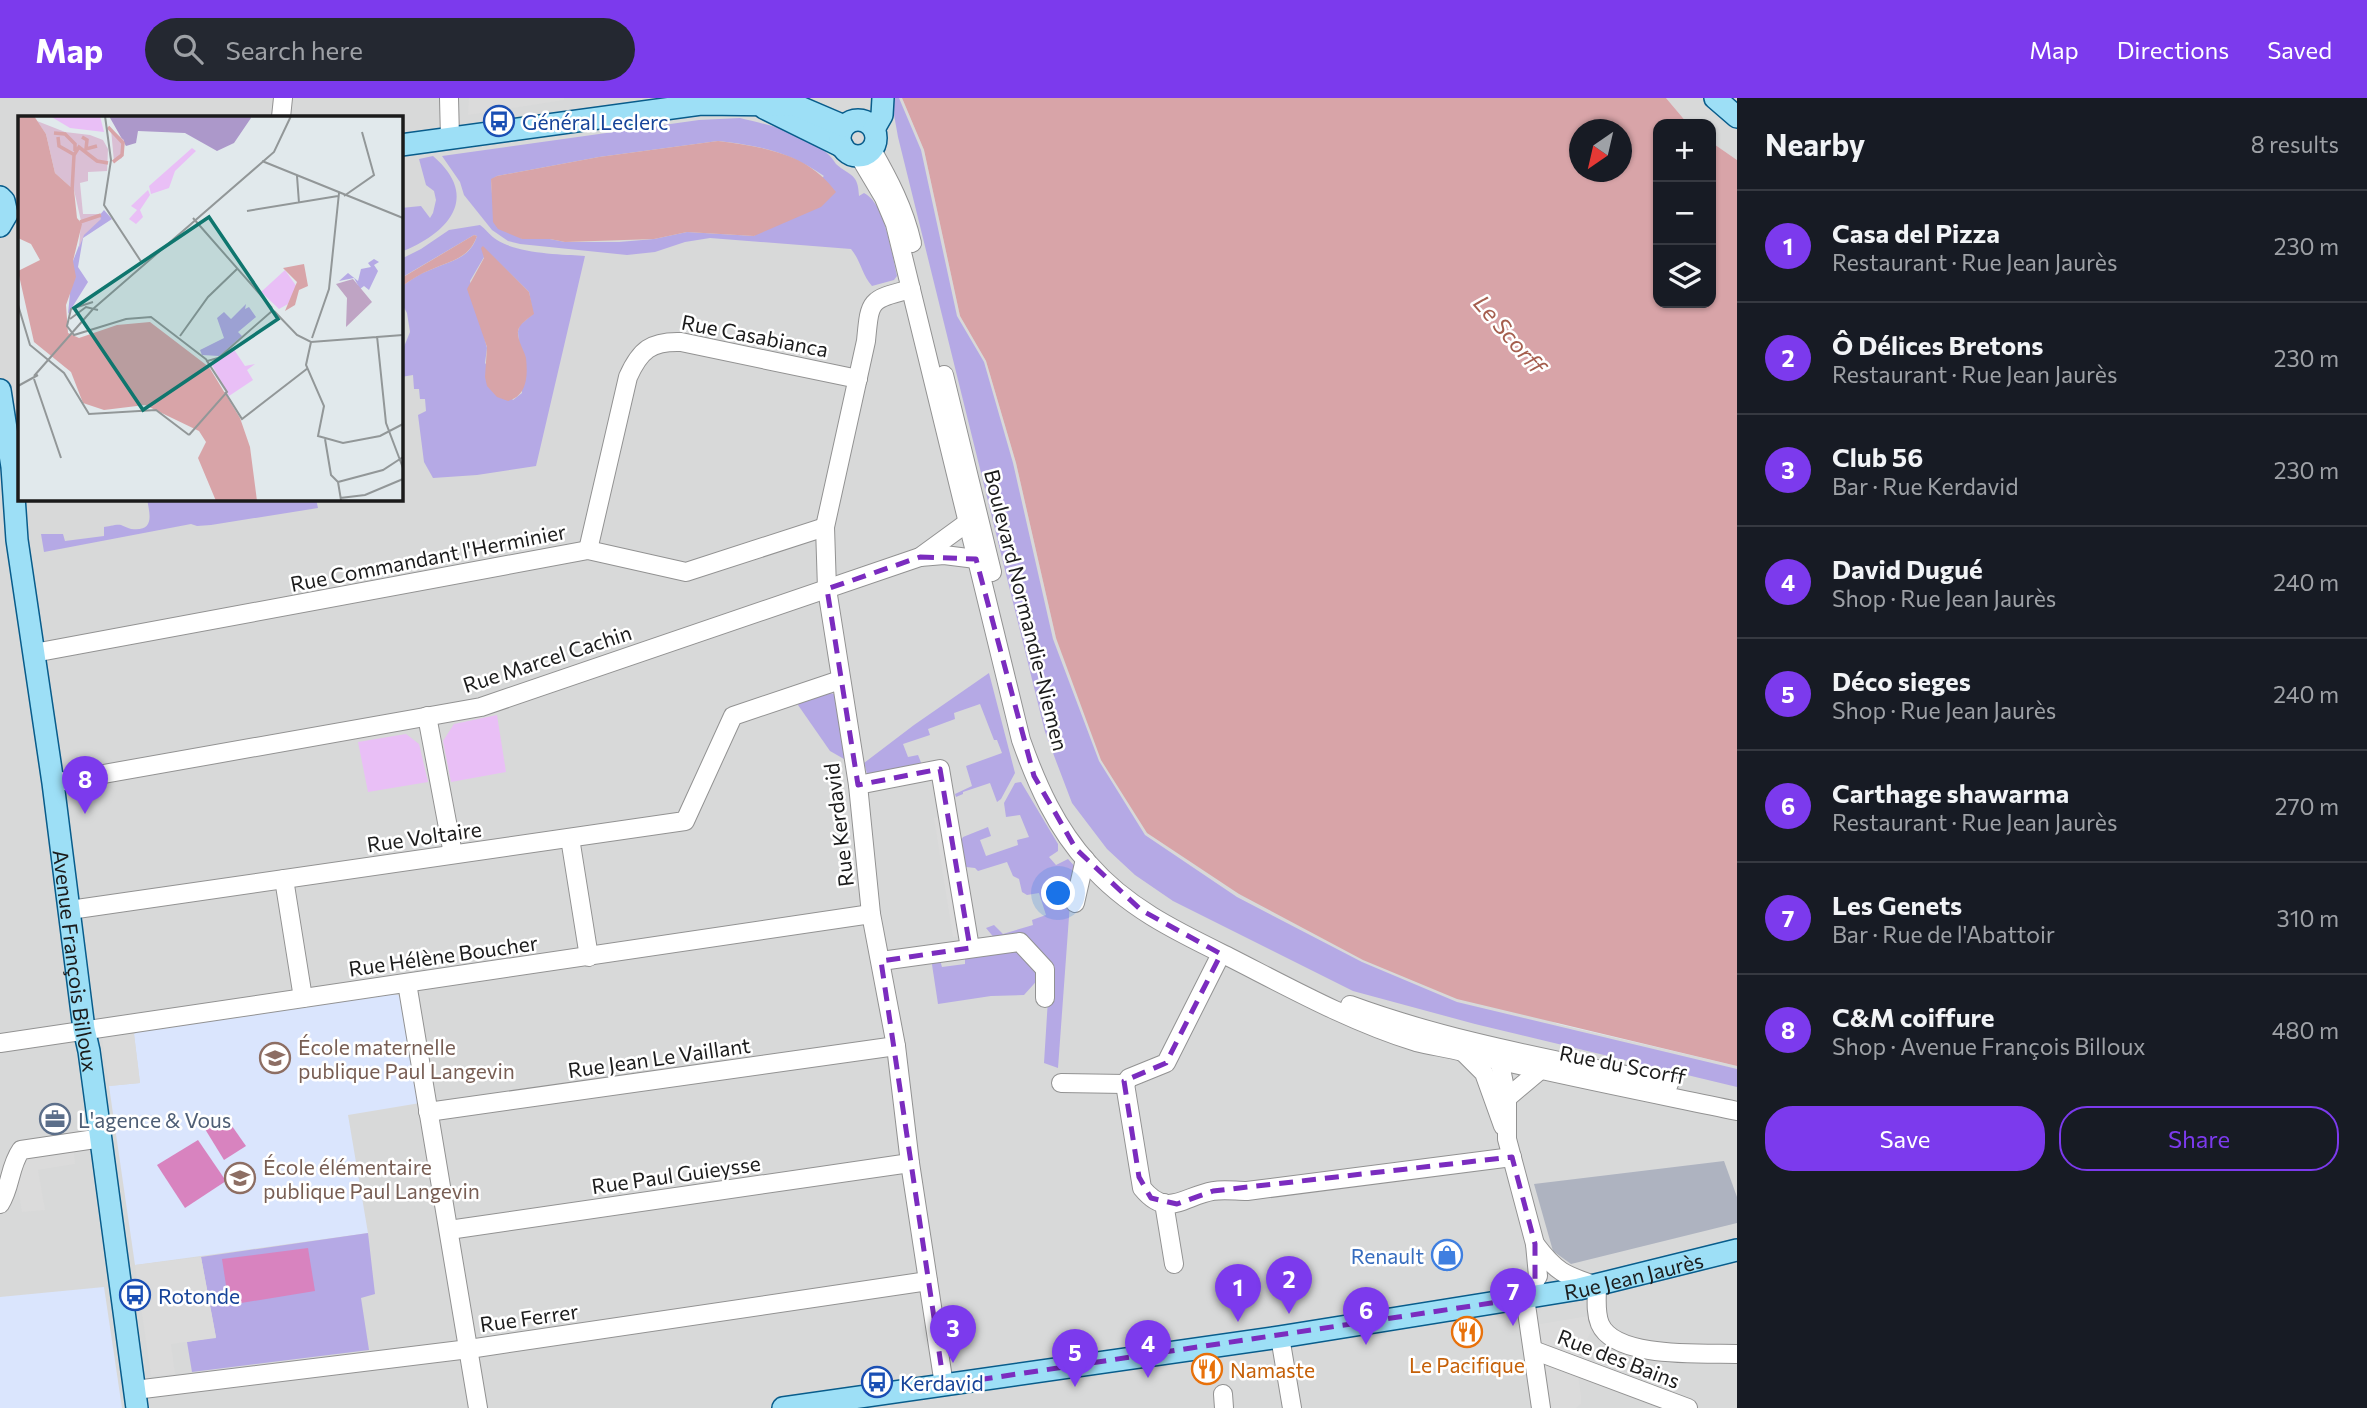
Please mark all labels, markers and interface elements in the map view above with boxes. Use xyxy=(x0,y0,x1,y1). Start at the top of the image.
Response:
search box xyxy=(145,18,635,81)
text: Map xyxy=(35,29,103,70)
icon: search xyxy=(169,30,207,68)
text: Search here xyxy=(225,34,363,65)
text: Map xyxy=(2029,35,2079,64)
text: Directions xyxy=(2117,35,2229,64)
text: Saved xyxy=(2267,35,2332,64)
bus stop icon: Général Leclerc xyxy=(482,104,516,138)
place label: Général Leclerc xyxy=(522,109,668,134)
inset map xyxy=(18,116,402,500)
north arrow xyxy=(1569,119,1632,182)
map controls xyxy=(1653,119,1716,308)
button: + xyxy=(1653,119,1716,182)
text: Nearby xyxy=(1765,125,1865,162)
text: 8 results xyxy=(2251,130,2339,158)
button: − xyxy=(1653,182,1716,245)
text: Casa del Pizza xyxy=(1832,217,2000,248)
text: 1 xyxy=(1783,232,1793,260)
text: 230 m xyxy=(2274,232,2339,260)
button: layers xyxy=(1653,245,1716,308)
text: Restaurant · Rue Jean Jaurès xyxy=(1832,248,2117,276)
water label: Le Scorff xyxy=(1468,289,1553,381)
street label: Rue Casabianca xyxy=(680,309,830,361)
text: Ô Délices Bretons xyxy=(1832,329,2043,360)
text: 2 xyxy=(1781,344,1795,372)
text: 230 m xyxy=(2274,344,2339,372)
text: Restaurant · Rue Jean Jaurès xyxy=(1832,360,2117,388)
text: Club 56 xyxy=(1832,441,1923,472)
text: 3 xyxy=(1781,456,1795,484)
text: 230 m xyxy=(2274,456,2339,484)
street label: Boulevard Normandie-Niemen xyxy=(980,467,1074,753)
text: Bar · Rue Kerdavid xyxy=(1832,472,2019,500)
street label: Rue Commandant l'Herminier xyxy=(288,518,568,596)
text: David Dugué xyxy=(1832,553,1983,584)
text: 4 xyxy=(1781,568,1795,596)
text: 240 m xyxy=(2273,568,2339,596)
text: Shop · Rue Jean Jaurès xyxy=(1832,584,2056,612)
street label: Rue Marcel Cachin xyxy=(460,619,634,697)
text: Déco sieges xyxy=(1832,665,1971,696)
text: 5 xyxy=(1781,680,1795,708)
text: 240 m xyxy=(2273,680,2339,708)
text: Shop · Rue Jean Jaurès xyxy=(1832,696,2056,724)
pin: 8 xyxy=(62,756,108,814)
street label: Rue Kerdavid xyxy=(818,762,858,888)
text: Carthage shawarma xyxy=(1832,777,2069,808)
text: 6 xyxy=(1781,792,1795,820)
text: 270 m xyxy=(2275,792,2339,820)
text: Restaurant · Rue Jean Jaurès xyxy=(1832,808,2117,836)
street label: Rue Voltaire xyxy=(365,816,483,856)
street label: Avenue François Billoux xyxy=(49,848,104,1073)
your location xyxy=(1041,876,1075,910)
text: Les Genets xyxy=(1832,889,1962,920)
text: 7 xyxy=(1782,904,1794,932)
text: 310 m xyxy=(2277,904,2339,932)
text: Bar · Rue de l'Abattoir xyxy=(1832,920,2055,948)
street label: Rue Hélène Boucher xyxy=(347,929,539,981)
text: C&M coiffure xyxy=(1832,1001,1995,1032)
text: 8 xyxy=(1781,1016,1795,1044)
text: 480 m xyxy=(2272,1016,2339,1044)
street label: Rue Jean Le Vaillant xyxy=(566,1032,752,1082)
text: Shop · Avenue François Billoux xyxy=(1832,1032,2146,1060)
place label: École maternelle publique Paul Langevin xyxy=(298,1034,515,1083)
street label: Rue du Scorff xyxy=(1558,1039,1689,1089)
school or university icon: École maternelle publique Paul Langevin xyxy=(258,1041,292,1075)
office icon: L'agence & Vous xyxy=(38,1102,72,1136)
button: Save xyxy=(1765,1106,2045,1171)
button: Share xyxy=(2059,1106,2339,1171)
place label: L'agence & Vous xyxy=(78,1107,231,1132)
street label: Rue Paul Guieysse xyxy=(590,1150,762,1198)
place label: École élémentaire publique Paul Langevin xyxy=(263,1154,480,1203)
school or university icon: École élémentaire publique Paul Langevin xyxy=(223,1161,257,1195)
shop icon: Renault xyxy=(1430,1238,1464,1272)
place label: Renault xyxy=(1351,1243,1424,1268)
street label: Rue Jean Jaurès xyxy=(1562,1246,1706,1304)
pin: 2 xyxy=(1266,1256,1312,1314)
pin: 1 xyxy=(1215,1264,1261,1322)
pin: 7 xyxy=(1490,1268,1536,1326)
bus stop icon: Rotonde xyxy=(118,1278,152,1312)
place label: Rotonde xyxy=(158,1283,240,1308)
pin: 6 xyxy=(1343,1287,1389,1345)
street label: Rue Ferrer xyxy=(478,1298,580,1336)
pin: 3 xyxy=(930,1305,976,1363)
restaurant icon: Le Pacifique xyxy=(1450,1315,1484,1349)
pin: 4 xyxy=(1125,1320,1171,1378)
street label: Rue des Bains xyxy=(1554,1323,1684,1393)
pin: 5 xyxy=(1052,1329,1098,1387)
restaurant icon: Namaste xyxy=(1190,1352,1224,1386)
place label: Le Pacifique xyxy=(1409,1352,1525,1377)
place label: Namaste xyxy=(1230,1357,1315,1382)
bus stop icon: Kerdavid xyxy=(860,1365,894,1399)
place label: Kerdavid xyxy=(900,1370,984,1395)

